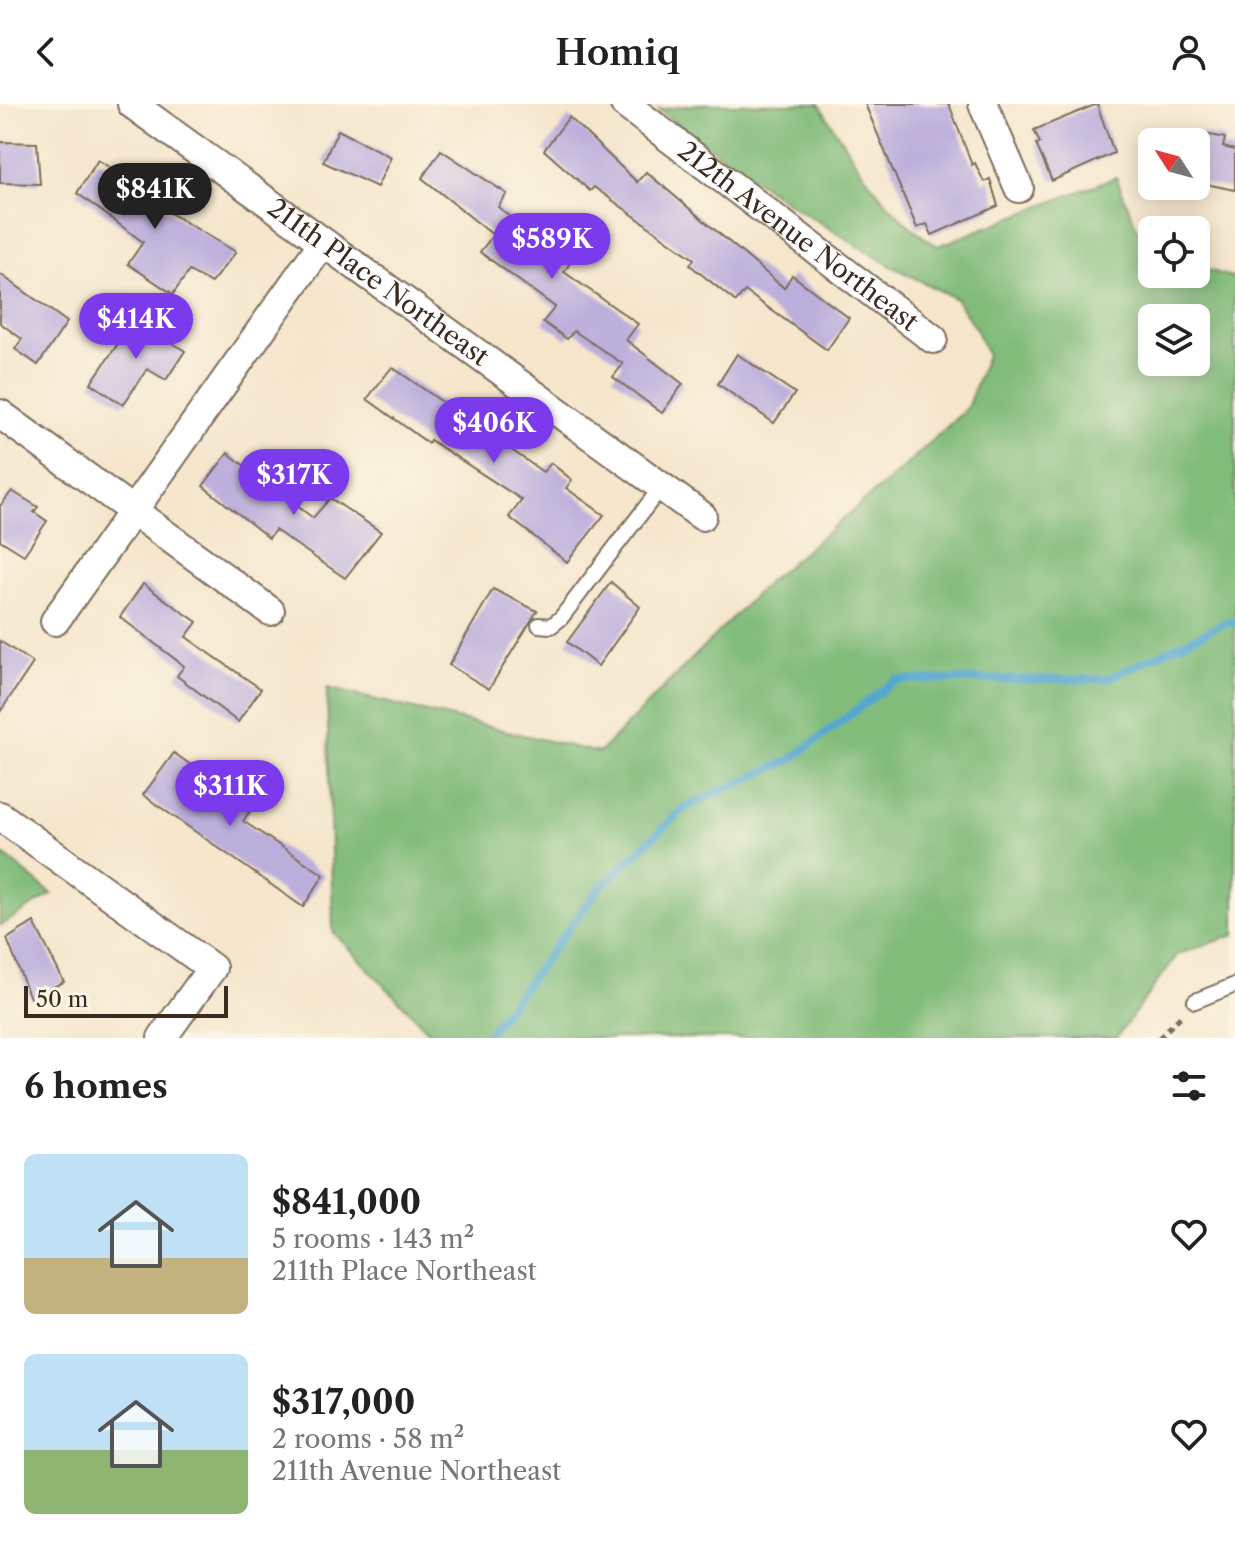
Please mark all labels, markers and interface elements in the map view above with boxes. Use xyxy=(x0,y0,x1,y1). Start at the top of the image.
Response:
icon: back xyxy=(24,30,68,74)
text: Homiq xyxy=(555,30,680,74)
icon: person xyxy=(1167,30,1211,74)
north arrow xyxy=(1138,128,1210,200)
map controls xyxy=(1138,128,1210,376)
street label: 212th Avenue Northeast xyxy=(672,135,925,338)
pin: $841K xyxy=(99,163,211,231)
text: $841K xyxy=(116,173,194,205)
street label: 211th Place Northeast xyxy=(262,192,496,373)
pin: $589K xyxy=(496,213,608,281)
button: locate xyxy=(1138,216,1210,288)
text: $589K xyxy=(511,223,593,255)
pin: $414K xyxy=(80,293,192,361)
text: $414K xyxy=(97,303,175,335)
button: layers xyxy=(1138,304,1210,376)
pin: $406K xyxy=(438,397,550,465)
text: $406K xyxy=(453,407,535,439)
pin: $317K xyxy=(238,449,350,517)
text: $317K xyxy=(256,459,332,491)
pin: $311K xyxy=(174,760,286,828)
text: $311K xyxy=(193,770,267,802)
scale bar xyxy=(24,982,228,1018)
text: 50 m xyxy=(36,986,88,1013)
icon: filters xyxy=(1167,1064,1211,1108)
text: 6 homes xyxy=(24,1065,168,1107)
text: $841,000 xyxy=(272,1181,421,1223)
icon: home xyxy=(88,1186,184,1282)
icon: heart xyxy=(1167,1212,1211,1256)
text: 5 rooms · 143 m² xyxy=(272,1223,474,1255)
text: 211th Place Northeast xyxy=(272,1255,537,1287)
text: $317,000 xyxy=(272,1381,415,1423)
icon: home xyxy=(88,1386,184,1482)
icon: heart xyxy=(1167,1412,1211,1456)
text: 2 rooms · 58 m² xyxy=(272,1423,464,1455)
text: 211th Avenue Northeast xyxy=(272,1455,561,1487)

